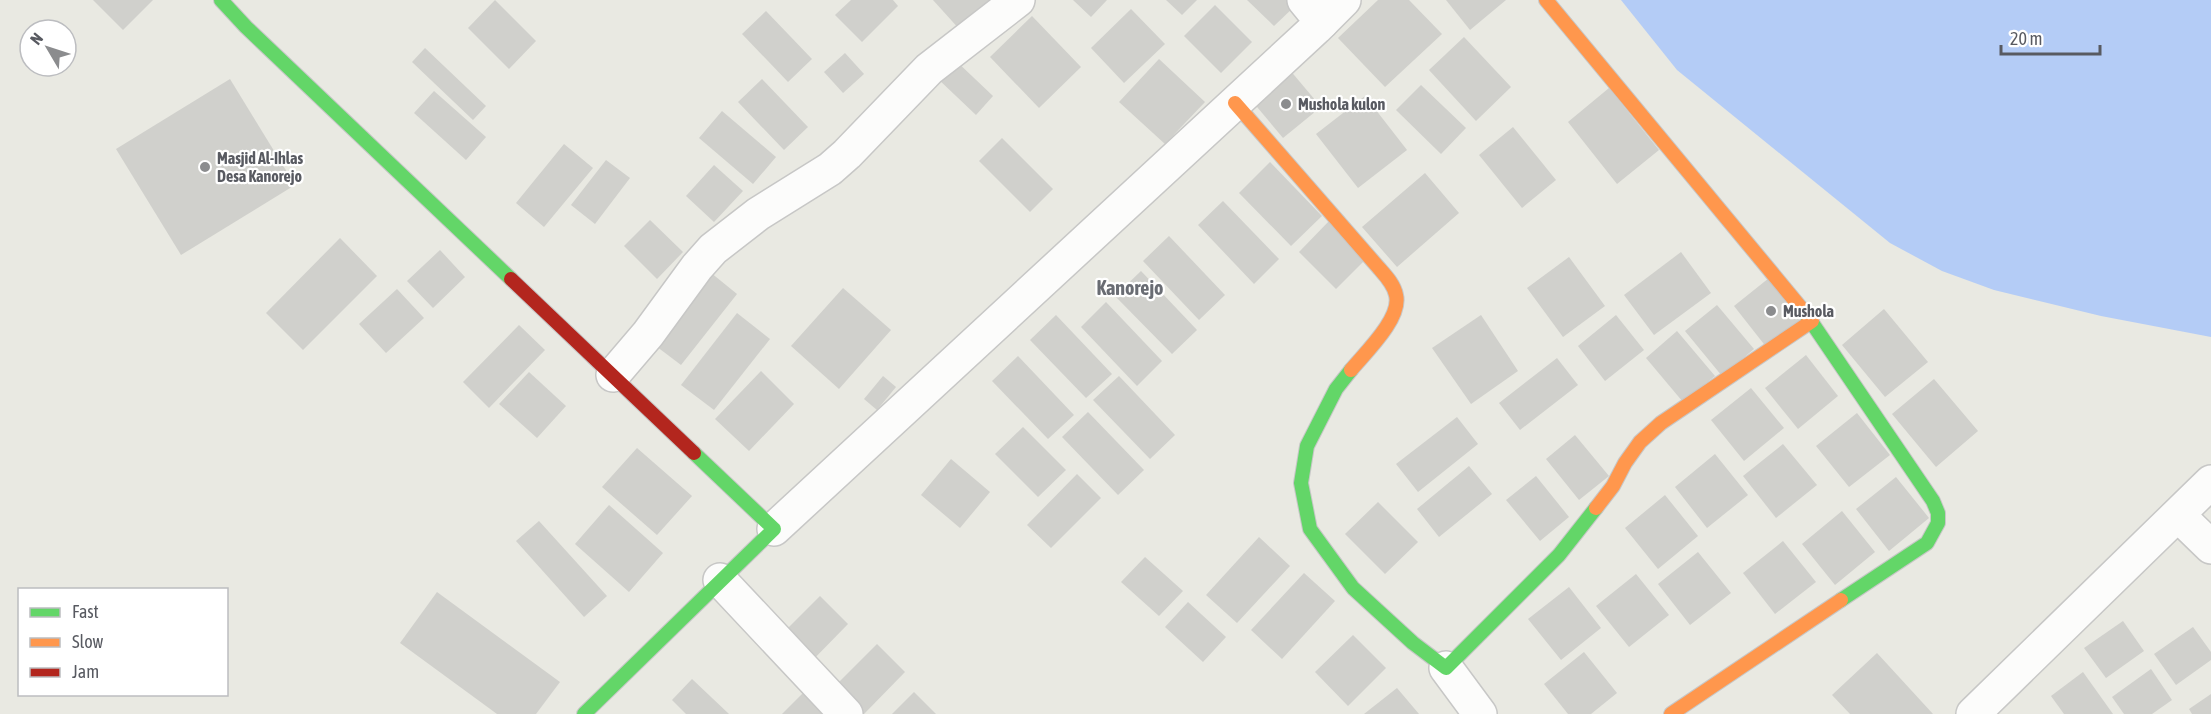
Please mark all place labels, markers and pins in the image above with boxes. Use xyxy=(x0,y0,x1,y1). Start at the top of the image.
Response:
place label: Mushola kulon xyxy=(1298,95,1386,113)
marker: Mushola kulon xyxy=(1279,97,1293,111)
place label: Masjid Al-Ihlas Desa Kanorejo xyxy=(217,149,304,185)
marker: Masjid Al-Ihlas Desa Kanorejo xyxy=(198,160,212,174)
place label: Mushola xyxy=(1783,302,1834,320)
marker: Mushola xyxy=(1764,304,1778,318)

